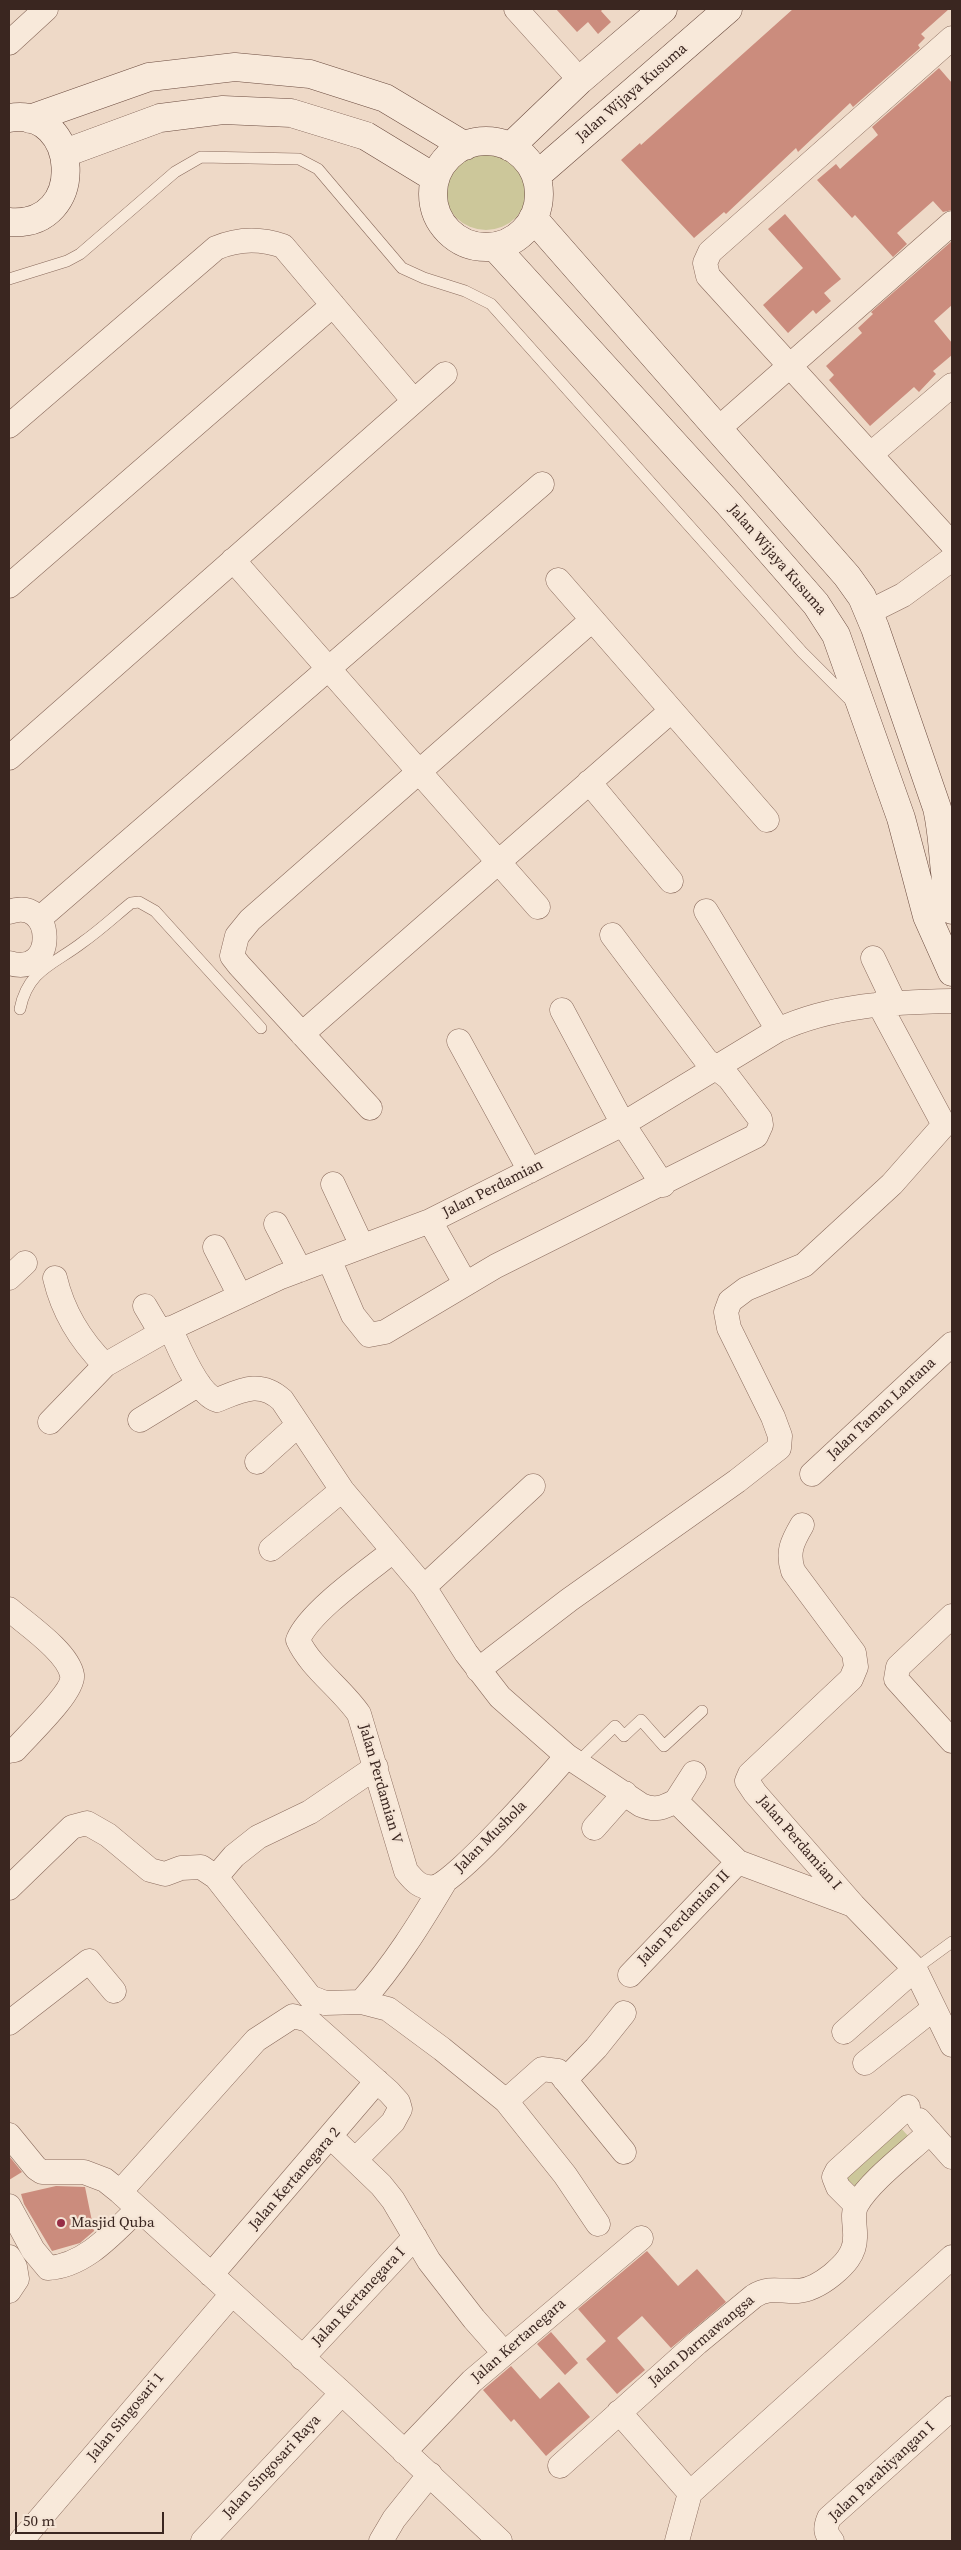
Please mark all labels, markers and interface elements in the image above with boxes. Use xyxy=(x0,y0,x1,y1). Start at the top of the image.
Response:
street label: Jalan Wijaya Kusuma xyxy=(573,40,691,146)
street label: Jalan Wijaya Kusuma xyxy=(724,501,830,619)
street label: Jalan Perdamian xyxy=(440,1156,546,1222)
street label: Jalan Taman Lantana xyxy=(824,1354,940,1464)
street label: Jalan Perdamian V xyxy=(354,1722,406,1846)
street label: Jalan Perdamian I xyxy=(753,1792,845,1894)
street label: Jalan Mushola xyxy=(451,1797,531,1877)
street label: Jalan Perdamian II xyxy=(634,1867,734,1969)
street label: Jalan Kertanegara 2 xyxy=(245,2124,345,2234)
place label: Masjid Quba xyxy=(71,2214,155,2232)
marker: Masjid Quba xyxy=(55,2217,67,2229)
street label: Jalan Kertanegara I xyxy=(309,2244,409,2350)
street label: Jalan Darmawangsa xyxy=(645,2292,759,2390)
street label: Jalan Kertanegara xyxy=(468,2295,570,2387)
street label: Jalan Singosari 1 xyxy=(84,2369,168,2465)
street label: Jalan Singosari Raya xyxy=(219,2411,325,2523)
street label: Jalan Parahiyangan I xyxy=(825,2418,939,2526)
scale bar xyxy=(18,2502,166,2534)
text: 50 m xyxy=(23,2510,55,2531)

